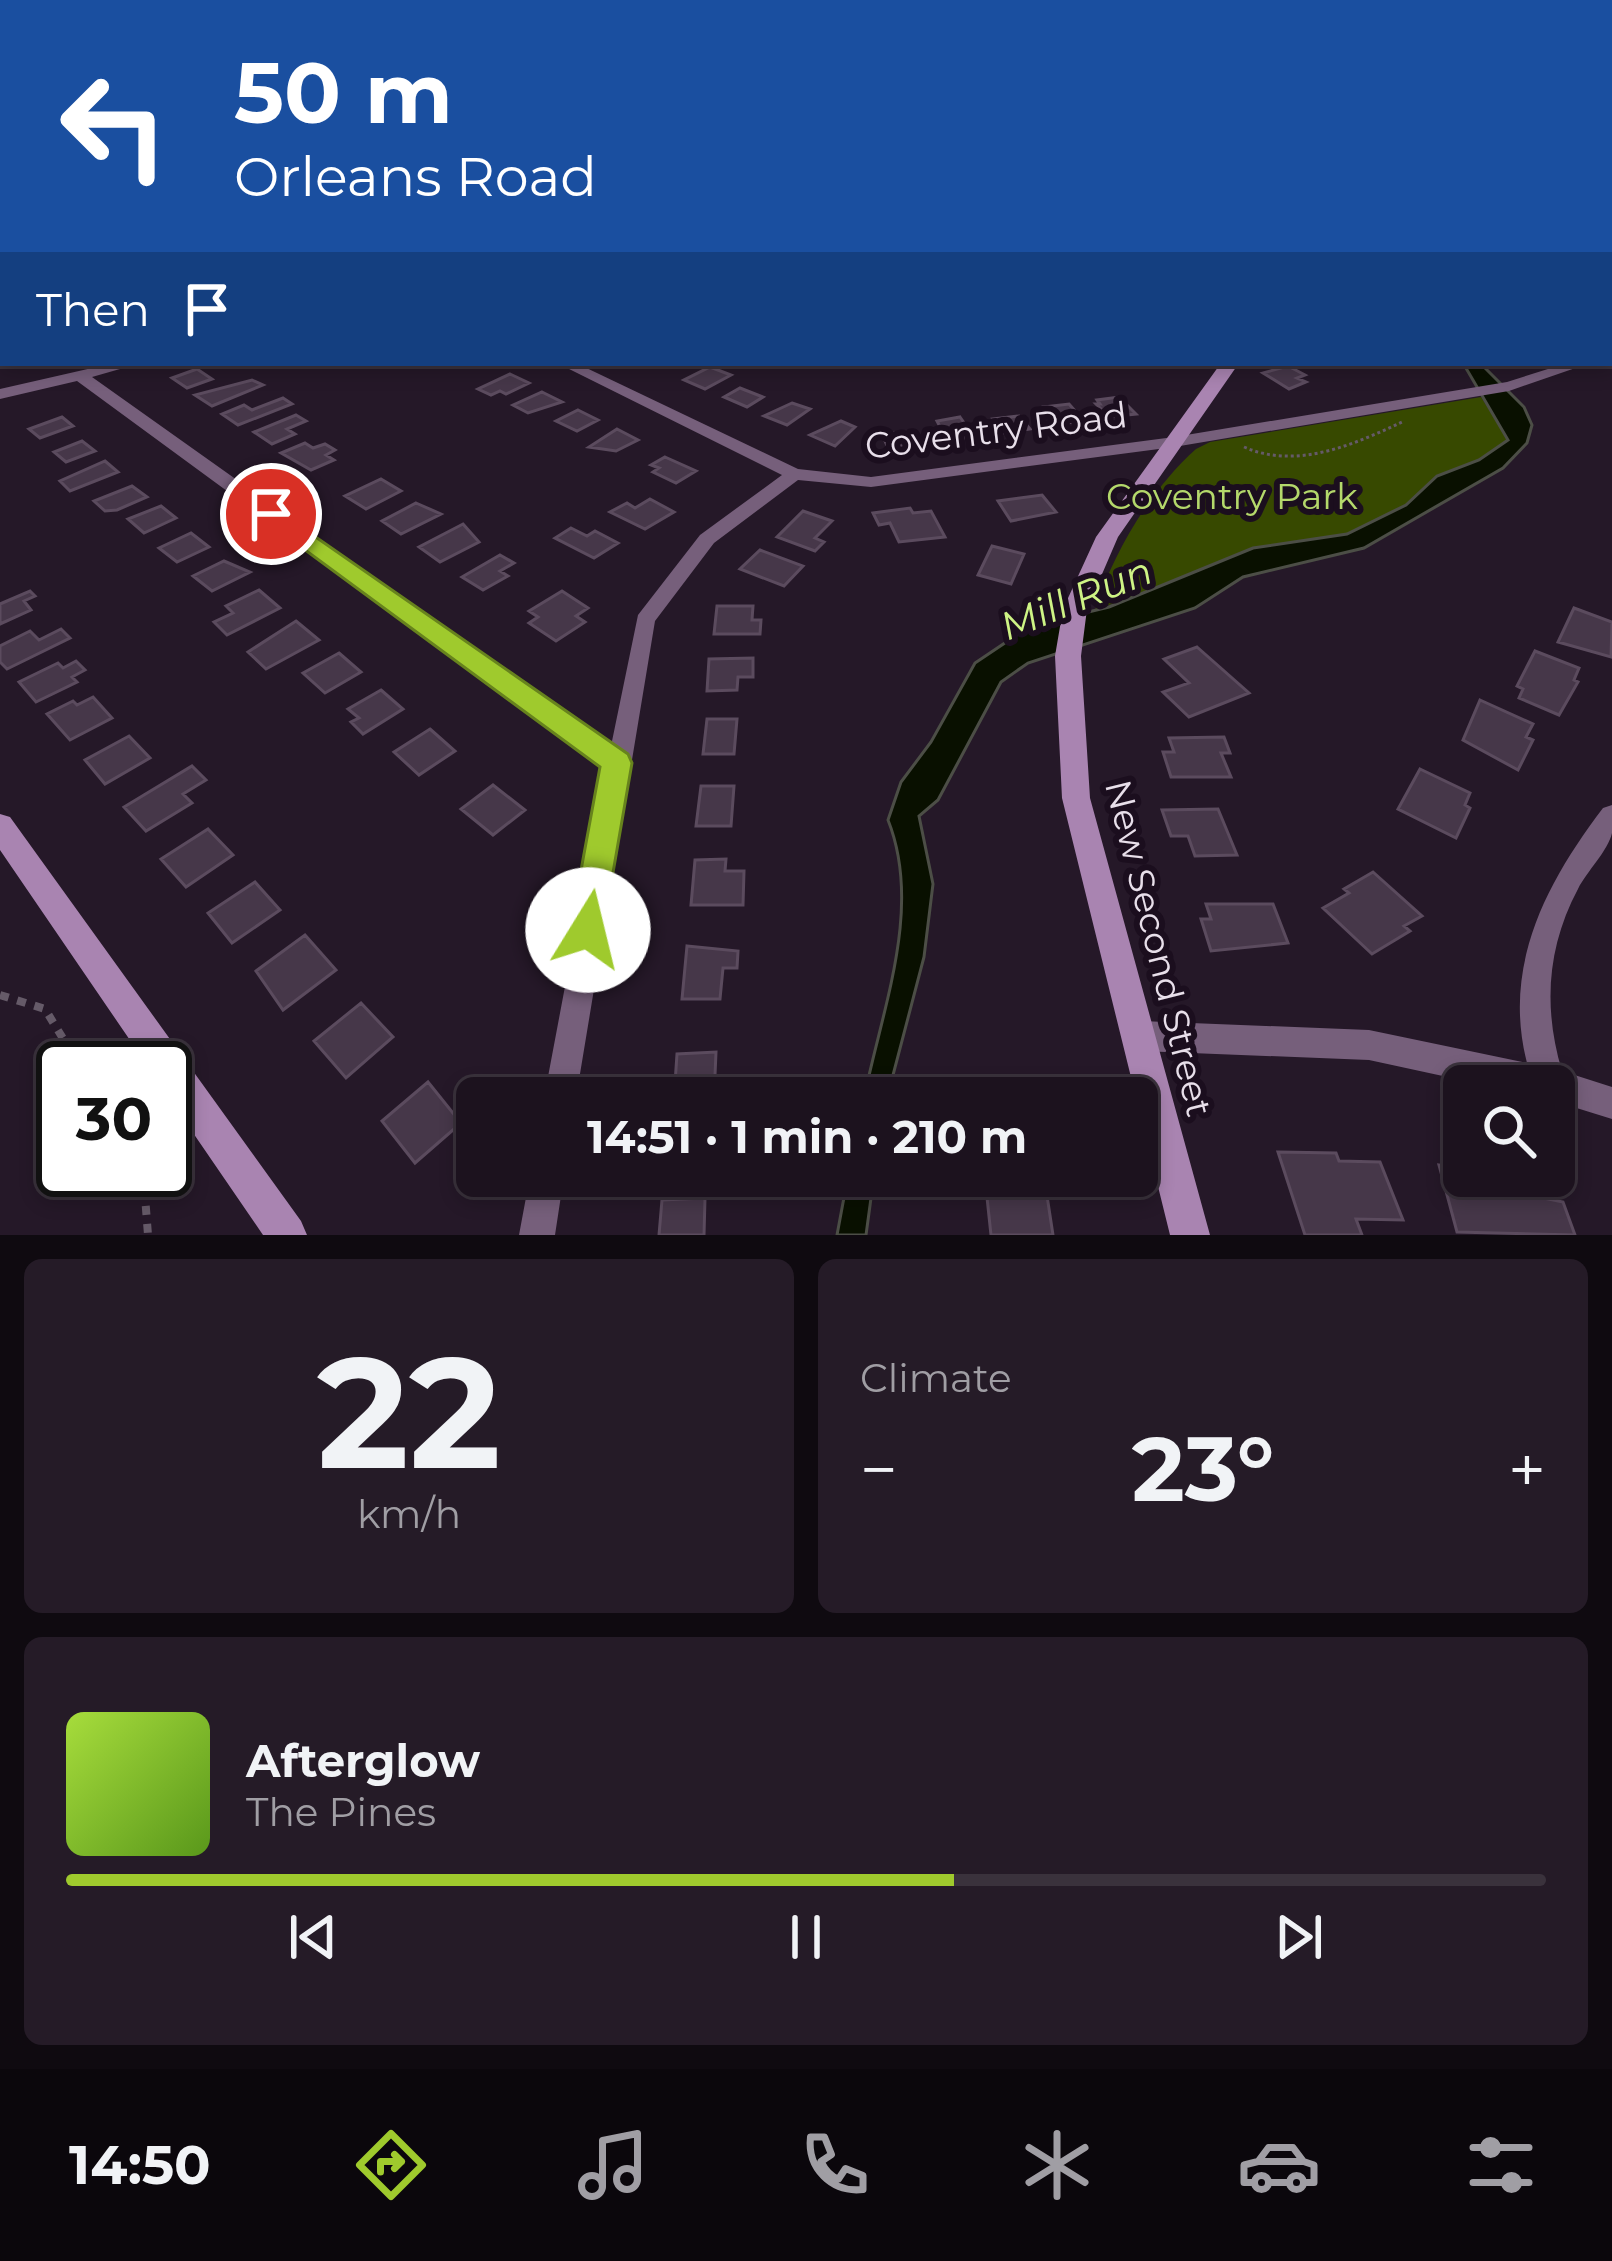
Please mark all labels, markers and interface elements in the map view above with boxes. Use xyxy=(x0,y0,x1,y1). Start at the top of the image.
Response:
text: 50 m xyxy=(234,42,453,144)
icon: left xyxy=(36,48,192,204)
text: Orleans Road xyxy=(234,144,597,210)
icon: arrive xyxy=(174,276,240,342)
text: Then xyxy=(36,282,150,337)
street label: Coventry Road xyxy=(862,392,1130,468)
pin xyxy=(220,463,322,565)
park label: Coventry Park xyxy=(1106,474,1358,518)
icon: arrive xyxy=(238,481,304,547)
water label: Mill Run xyxy=(993,546,1159,650)
street label: New Second Street xyxy=(1096,775,1222,1121)
position arrow xyxy=(525,867,651,993)
speed limit sign: 30 xyxy=(36,1041,192,1197)
map controls xyxy=(1443,1065,1575,1197)
button: search xyxy=(1443,1065,1575,1197)
text: 14:51 · 1 min · 210 m xyxy=(587,1109,1027,1164)
text: 22 xyxy=(317,1317,501,1507)
text: Climate xyxy=(860,1354,1012,1402)
text: 23° xyxy=(1132,1414,1274,1524)
text: − xyxy=(860,1429,898,1510)
text: + xyxy=(1508,1429,1546,1510)
text: km/h xyxy=(357,1490,461,1538)
text: Afterglow xyxy=(246,1733,480,1788)
text: The Pines xyxy=(246,1788,436,1836)
icon: previous xyxy=(280,1904,346,1970)
icon: pause xyxy=(773,1904,839,1970)
icon: next xyxy=(1266,1904,1332,1970)
icon: directions xyxy=(349,2123,433,2207)
icon: music xyxy=(571,2123,655,2207)
icon: phone xyxy=(793,2123,877,2207)
icon: climate xyxy=(1015,2123,1099,2207)
icon: car xyxy=(1237,2123,1321,2207)
icon: filters xyxy=(1459,2123,1543,2207)
text: 14:50 xyxy=(69,2132,211,2198)

